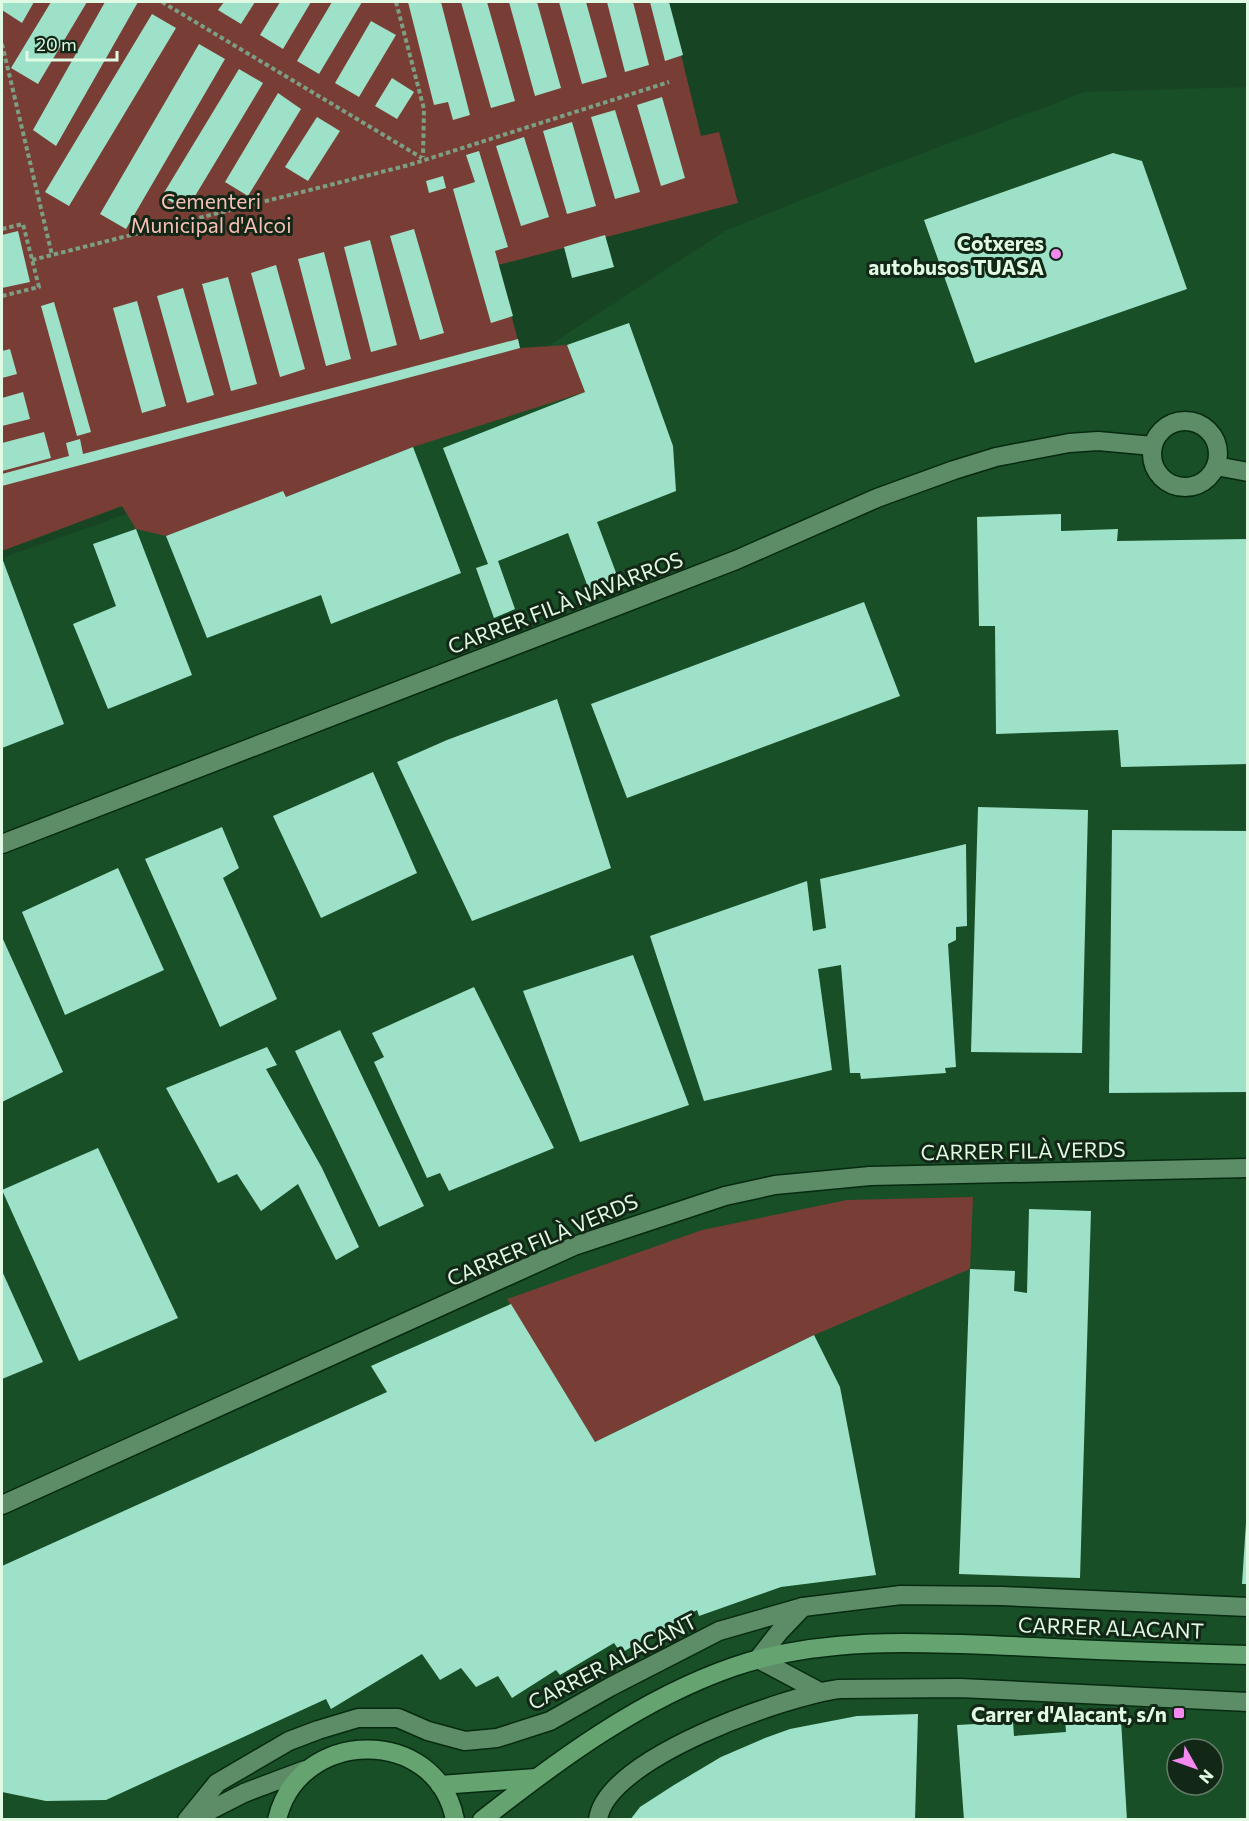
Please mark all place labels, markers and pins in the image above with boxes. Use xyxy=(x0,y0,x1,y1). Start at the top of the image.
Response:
place label: Cotxeres autobusos TUASA xyxy=(868,230,1044,279)
marker: Cotxeres autobusos TUASA xyxy=(1049,247,1063,261)
place label: Carrer d'Alacant, s/n xyxy=(971,1701,1167,1726)
marker: Carrer d'Alacant, s/n xyxy=(1172,1706,1186,1720)

